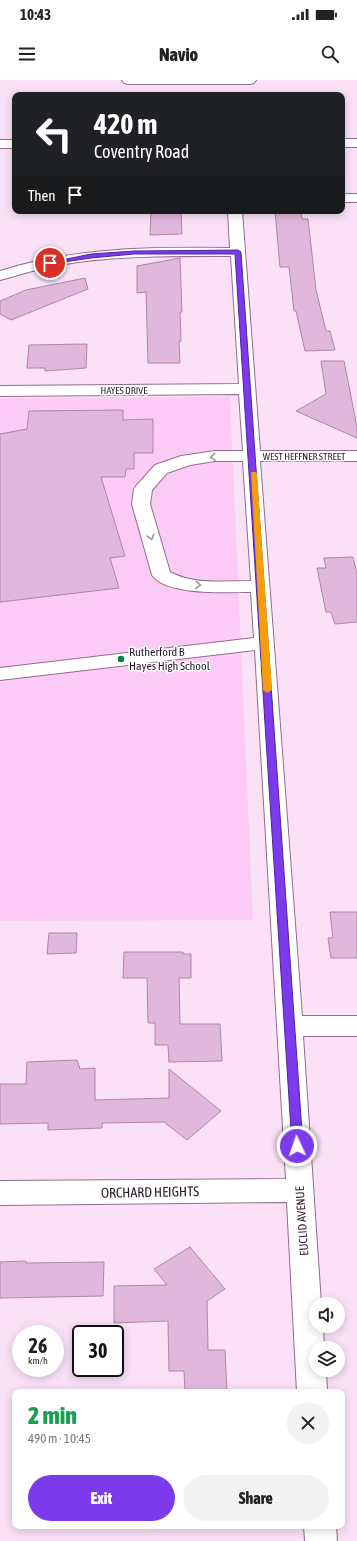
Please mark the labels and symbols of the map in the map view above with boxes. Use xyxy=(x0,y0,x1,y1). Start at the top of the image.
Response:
pin xyxy=(33,246,67,280)
street label: HAYES DRIVE xyxy=(101,385,148,396)
street label: WEST HEFFNER STREET xyxy=(263,451,346,462)
one-way arrow xyxy=(210,452,216,461)
one-way arrow xyxy=(146,534,154,541)
one-way arrow xyxy=(195,581,201,590)
place label: Rutherford B Hayes High School xyxy=(129,645,211,673)
marker: Rutherford B Hayes High School xyxy=(116,654,126,664)
position arrow xyxy=(276,1125,318,1167)
street label: ORCHARD HEIGHTS xyxy=(101,1183,199,1201)
street label: EUCLID AVENUE xyxy=(293,1186,311,1256)
speed limit sign: 30 xyxy=(72,1325,124,1377)

